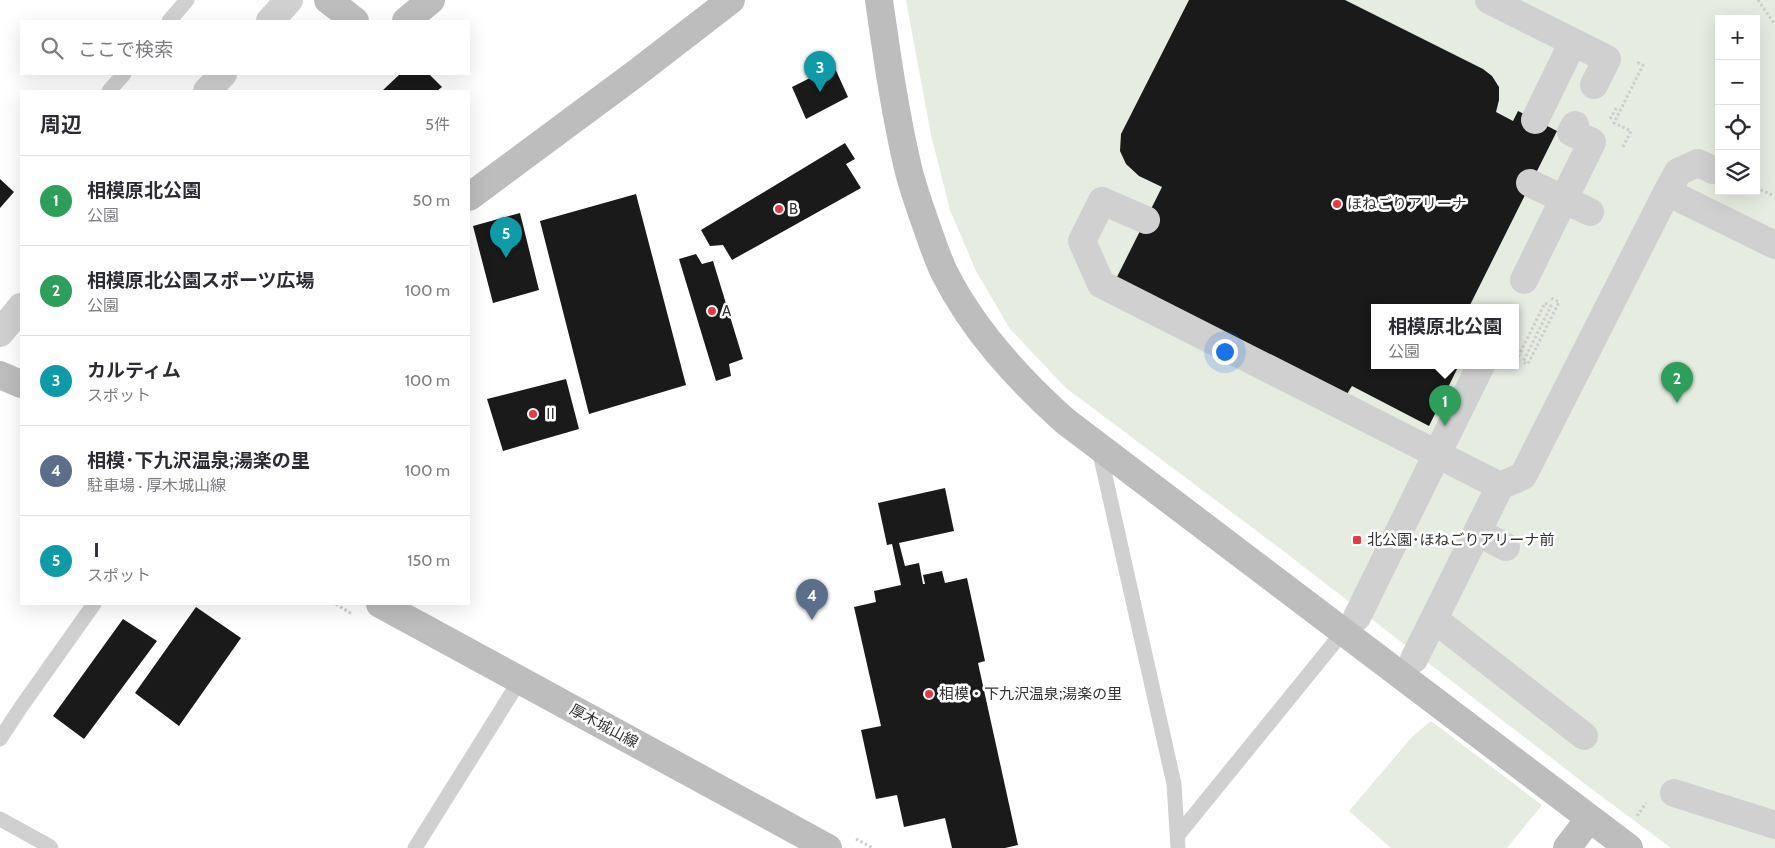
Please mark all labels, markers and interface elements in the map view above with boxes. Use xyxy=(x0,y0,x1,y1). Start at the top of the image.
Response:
map controls xyxy=(1715,15,1760,195)
button: + xyxy=(1715,15,1760,60)
search box xyxy=(20,20,470,75)
icon: search xyxy=(38,34,66,62)
text: ここで検索 xyxy=(78,38,173,61)
pin: 3 xyxy=(804,51,836,92)
button: − xyxy=(1715,60,1760,105)
button: locate xyxy=(1715,105,1760,150)
text: 周辺 xyxy=(40,112,82,137)
text: 5件 xyxy=(425,115,450,134)
button: layers xyxy=(1715,150,1760,195)
text: 相模原北公園 xyxy=(87,179,201,202)
text: 1 xyxy=(53,191,59,210)
text: 50 m xyxy=(413,191,450,210)
place label: ほねごりアリーナ xyxy=(1347,195,1467,213)
marker: ほねごりアリーナ xyxy=(1331,198,1343,210)
place label: B xyxy=(789,200,798,218)
marker: B xyxy=(773,203,785,215)
text: 公園 xyxy=(87,206,119,225)
pin: 5 xyxy=(490,217,522,258)
text: 相模原北公園スポーツ広場 xyxy=(87,269,315,292)
text: 2 xyxy=(52,281,60,300)
text: 100 m xyxy=(405,281,450,300)
text: 公園 xyxy=(87,296,119,315)
place label: A xyxy=(722,302,732,320)
popup xyxy=(1371,304,1519,369)
marker: A xyxy=(706,305,718,317)
text: 相模原北公園 xyxy=(1388,315,1502,338)
your location xyxy=(1212,339,1238,365)
text: 公園 xyxy=(1388,342,1420,361)
text: カルティム xyxy=(87,359,181,382)
pin: 2 xyxy=(1661,362,1693,403)
text: 3 xyxy=(52,371,60,390)
text: 100 m xyxy=(405,371,450,390)
pin: 1 xyxy=(1429,385,1461,426)
text: スポット xyxy=(87,386,151,405)
place label: Ⅱ xyxy=(543,405,558,423)
marker: Ⅱ xyxy=(527,408,539,420)
text: 相模･下九沢温泉;湯楽の里 xyxy=(87,449,310,472)
text: 4 xyxy=(51,461,61,480)
text: 100 m xyxy=(405,461,450,480)
text: 駐車場 · 厚木城山線 xyxy=(87,476,226,495)
place label: 北公園･ほねごりアリーナ前 xyxy=(1367,531,1555,549)
marker: 北公園･ほねごりアリーナ前 xyxy=(1351,534,1363,546)
text: Ⅰ xyxy=(87,539,106,562)
text: 5 xyxy=(52,551,60,570)
text: 150 m xyxy=(407,551,450,570)
text: スポット xyxy=(87,566,151,585)
pin: 4 xyxy=(796,579,828,620)
place label: 相模・下九沢温泉;湯楽の里 xyxy=(939,685,1122,703)
marker: 相模・下九沢温泉;湯楽の里 xyxy=(923,688,935,700)
street label: 厚木城山線 xyxy=(567,700,641,752)

